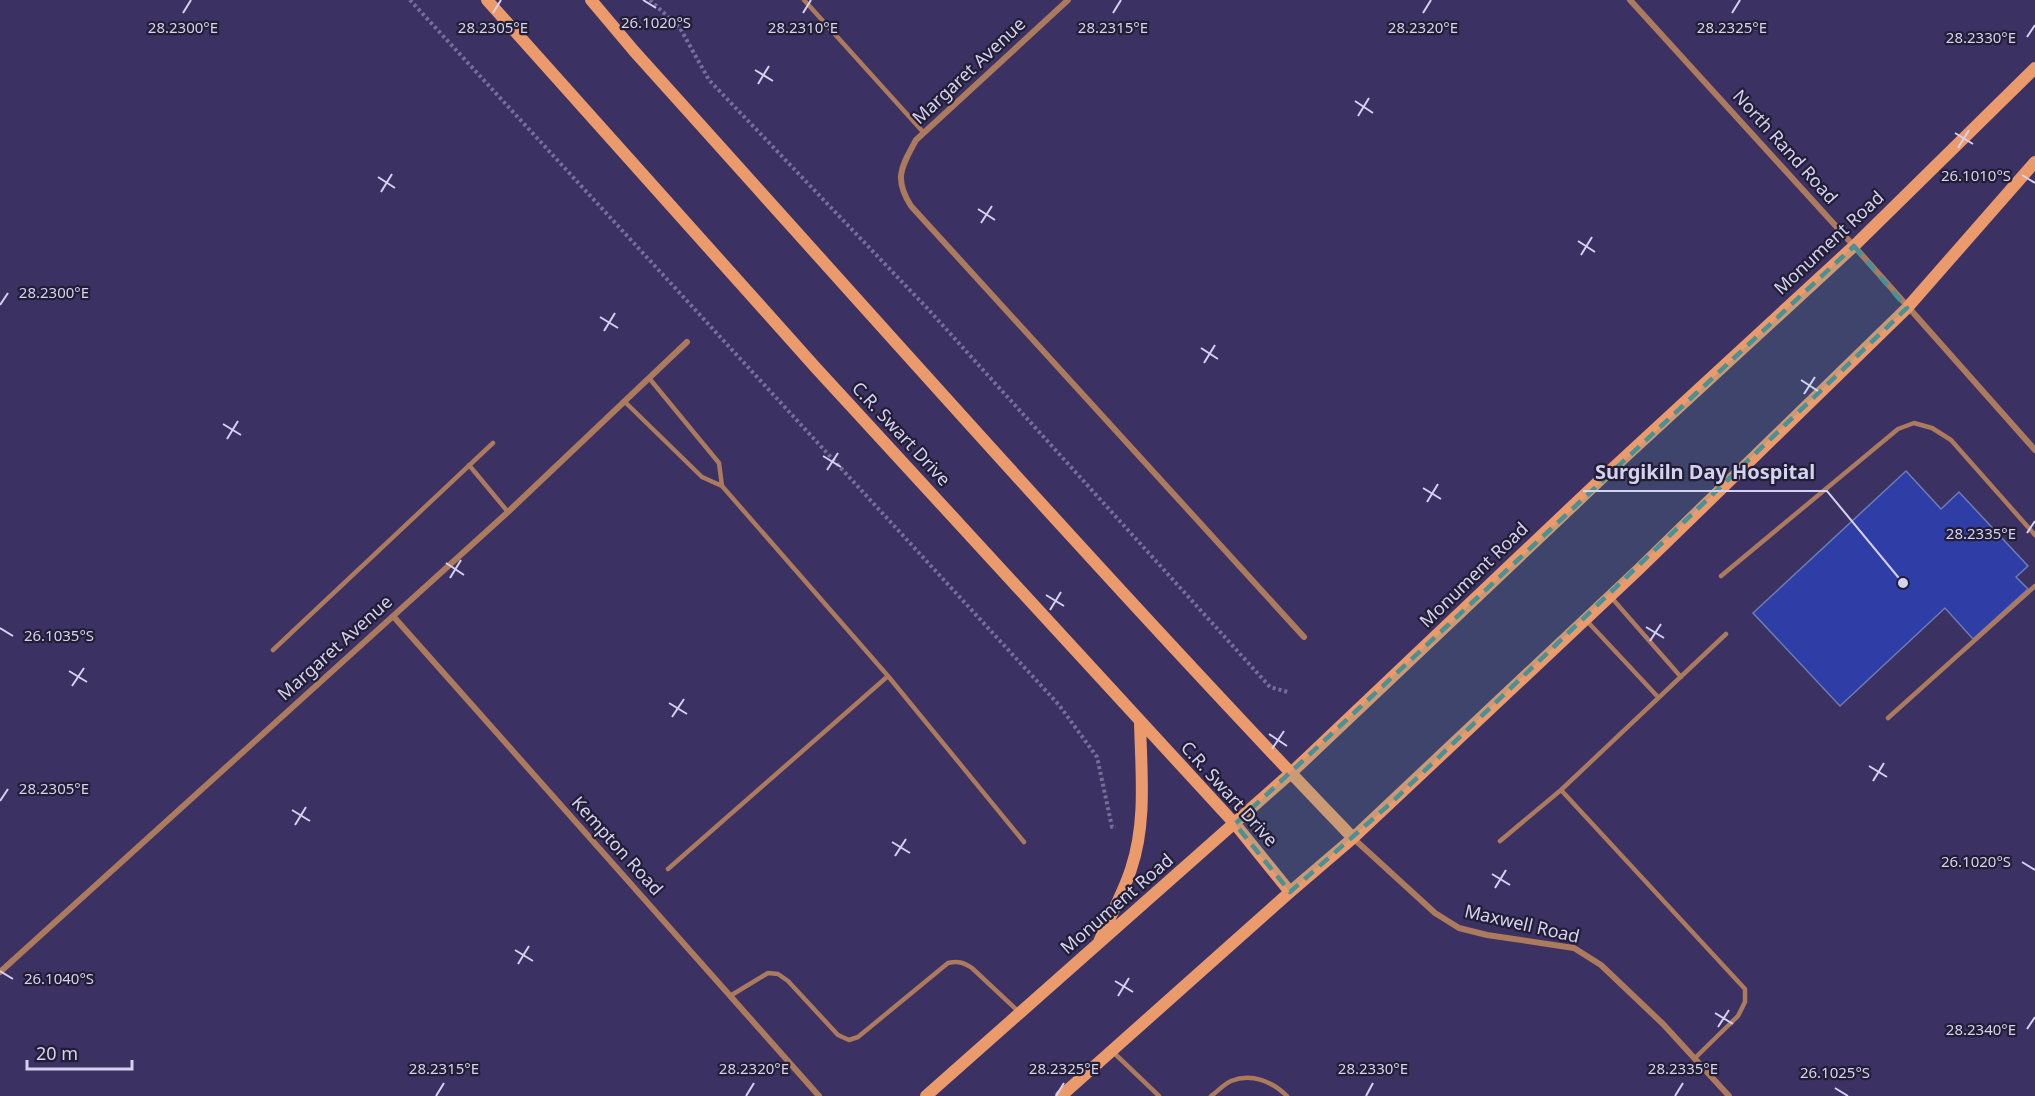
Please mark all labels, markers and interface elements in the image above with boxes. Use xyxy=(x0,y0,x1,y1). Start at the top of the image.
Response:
text: 26.1020°S xyxy=(621,12,691,32)
street label: Margaret Avenue xyxy=(907,12,1030,129)
text: 28.2300°E xyxy=(148,17,218,37)
text: 28.2305°E xyxy=(458,17,528,37)
text: 28.2310°E xyxy=(768,17,838,37)
text: 28.2315°E xyxy=(1078,17,1148,37)
text: 28.2320°E xyxy=(1388,17,1458,37)
text: 28.2325°E xyxy=(1697,17,1767,37)
text: 28.2330°E xyxy=(1946,27,2016,47)
street label: North Rand Road xyxy=(1728,84,1843,209)
text: 26.1010°S xyxy=(1941,165,2011,185)
street label: Monument Road xyxy=(1768,185,1888,299)
text: 28.2300°E xyxy=(19,282,89,302)
street label: C.R. Swart Drive xyxy=(847,376,956,491)
callout: Surgikiln Day Hospital xyxy=(1583,453,1827,491)
text: Surgikiln Day Hospital xyxy=(1595,458,1815,485)
street label: Monument Road xyxy=(1414,516,1533,632)
text: 28.2335°E xyxy=(1946,523,2016,543)
street label: Margaret Avenue xyxy=(272,589,397,705)
text: 26.1035°S xyxy=(24,625,94,645)
street label: C.R. Swart Drive xyxy=(1176,735,1284,851)
text: 28.2305°E xyxy=(19,778,89,798)
street label: Kempton Road xyxy=(567,791,669,900)
street label: Monument Road xyxy=(1055,848,1178,959)
text: 26.1020°S xyxy=(1941,851,2011,871)
street label: Maxwell Road xyxy=(1462,898,1582,948)
text: 26.1040°S xyxy=(24,968,94,988)
text: 28.2340°E xyxy=(1946,1019,2016,1039)
scale bar xyxy=(27,1033,132,1071)
text: 20 m xyxy=(36,1041,78,1065)
text: 28.2315°E xyxy=(409,1058,479,1078)
text: 28.2320°E xyxy=(719,1058,789,1078)
text: 28.2325°E xyxy=(1029,1058,1099,1078)
text: 28.2330°E xyxy=(1338,1058,1408,1078)
text: 28.2335°E xyxy=(1648,1058,1718,1078)
text: 26.1025°S xyxy=(1800,1062,1870,1082)

